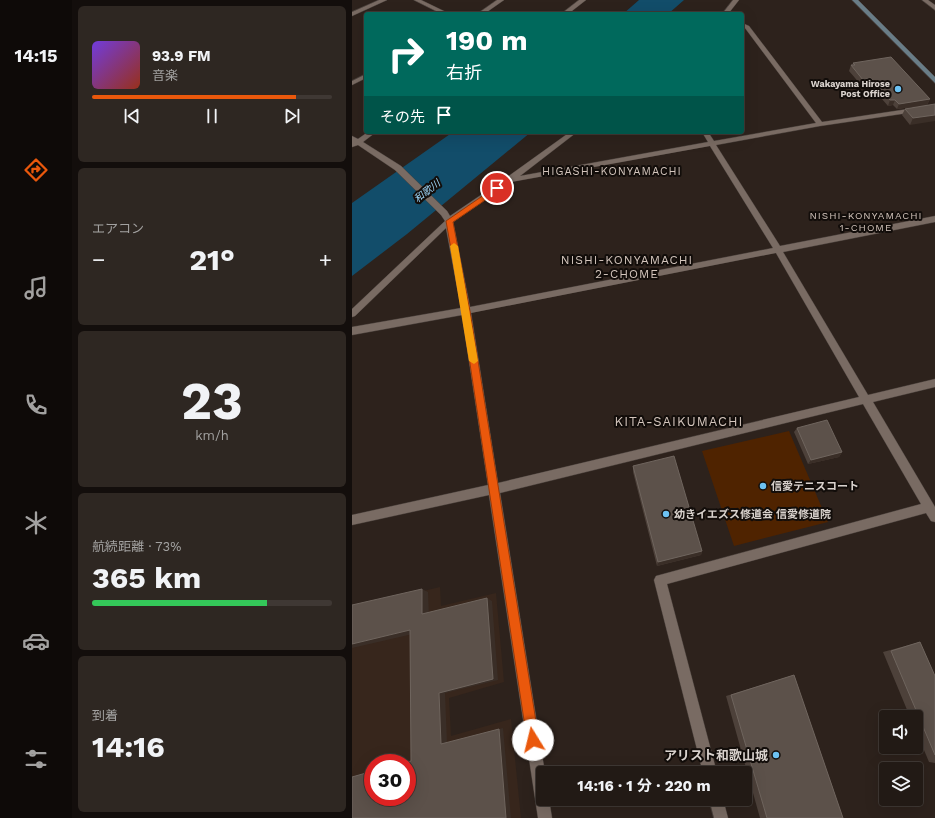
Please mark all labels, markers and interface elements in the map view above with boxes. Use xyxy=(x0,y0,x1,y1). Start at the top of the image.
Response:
text: 190 m xyxy=(446,24,528,57)
icon: right xyxy=(380,28,432,80)
text: 14:15 xyxy=(14,45,58,66)
text: 93.9 FM xyxy=(152,47,211,65)
text: 右折 xyxy=(446,62,482,83)
text: 音楽 xyxy=(152,68,178,83)
place label: Wakayama Hirose Post Office xyxy=(811,79,890,99)
marker: Wakayama Hirose Post Office xyxy=(893,84,903,94)
icon: arrive xyxy=(433,104,455,126)
icon: previous xyxy=(121,105,143,127)
icon: pause xyxy=(201,105,223,127)
icon: next xyxy=(281,105,303,127)
text: その先 xyxy=(380,108,425,126)
icon: directions xyxy=(22,156,50,184)
district label: HIGASHI-KONYAMACHI xyxy=(542,165,682,178)
pin xyxy=(480,171,514,205)
water label: 和歌川 xyxy=(412,177,443,205)
icon: arrive xyxy=(486,177,508,199)
district label: NISHI-KONYAMACHI 1-CHOME xyxy=(810,210,922,233)
text: エアコン xyxy=(92,221,144,236)
text: 21° xyxy=(189,242,235,277)
text: − xyxy=(92,247,105,272)
text: + xyxy=(319,247,332,272)
district label: NISHI-KONYAMACHI 2-CHOME xyxy=(561,253,693,281)
icon: music xyxy=(22,274,50,302)
text: 23 xyxy=(181,371,243,432)
icon: phone xyxy=(22,391,50,419)
district label: KITA-SAIKUMACHI xyxy=(615,414,743,429)
text: km/h xyxy=(195,428,229,443)
place label: 信愛テニスコート xyxy=(771,480,859,493)
marker: 信愛テニスコート xyxy=(758,481,768,491)
place label: 幼きイエズス修道会 信愛修道院 xyxy=(674,508,831,521)
icon: climate xyxy=(22,509,50,537)
marker: 幼きイエズス修道会 信愛修道院 xyxy=(661,509,671,519)
text: 航続距離 · 73% xyxy=(92,539,181,554)
text: 365 km xyxy=(92,560,201,595)
icon: car xyxy=(22,627,50,655)
text: 到着 xyxy=(92,708,118,723)
map controls xyxy=(879,710,923,806)
button: sound xyxy=(879,710,923,754)
position arrow xyxy=(512,719,554,761)
text: 14:16 xyxy=(92,729,165,764)
icon: filters xyxy=(22,745,50,773)
place label: アリスト和歌山城 xyxy=(664,748,768,763)
marker: アリスト和歌山城 xyxy=(771,750,781,760)
speed limit sign: 30 xyxy=(364,754,416,806)
button: layers xyxy=(879,762,923,806)
text: 14:16 · 1 分 · 220 m xyxy=(577,777,711,795)

